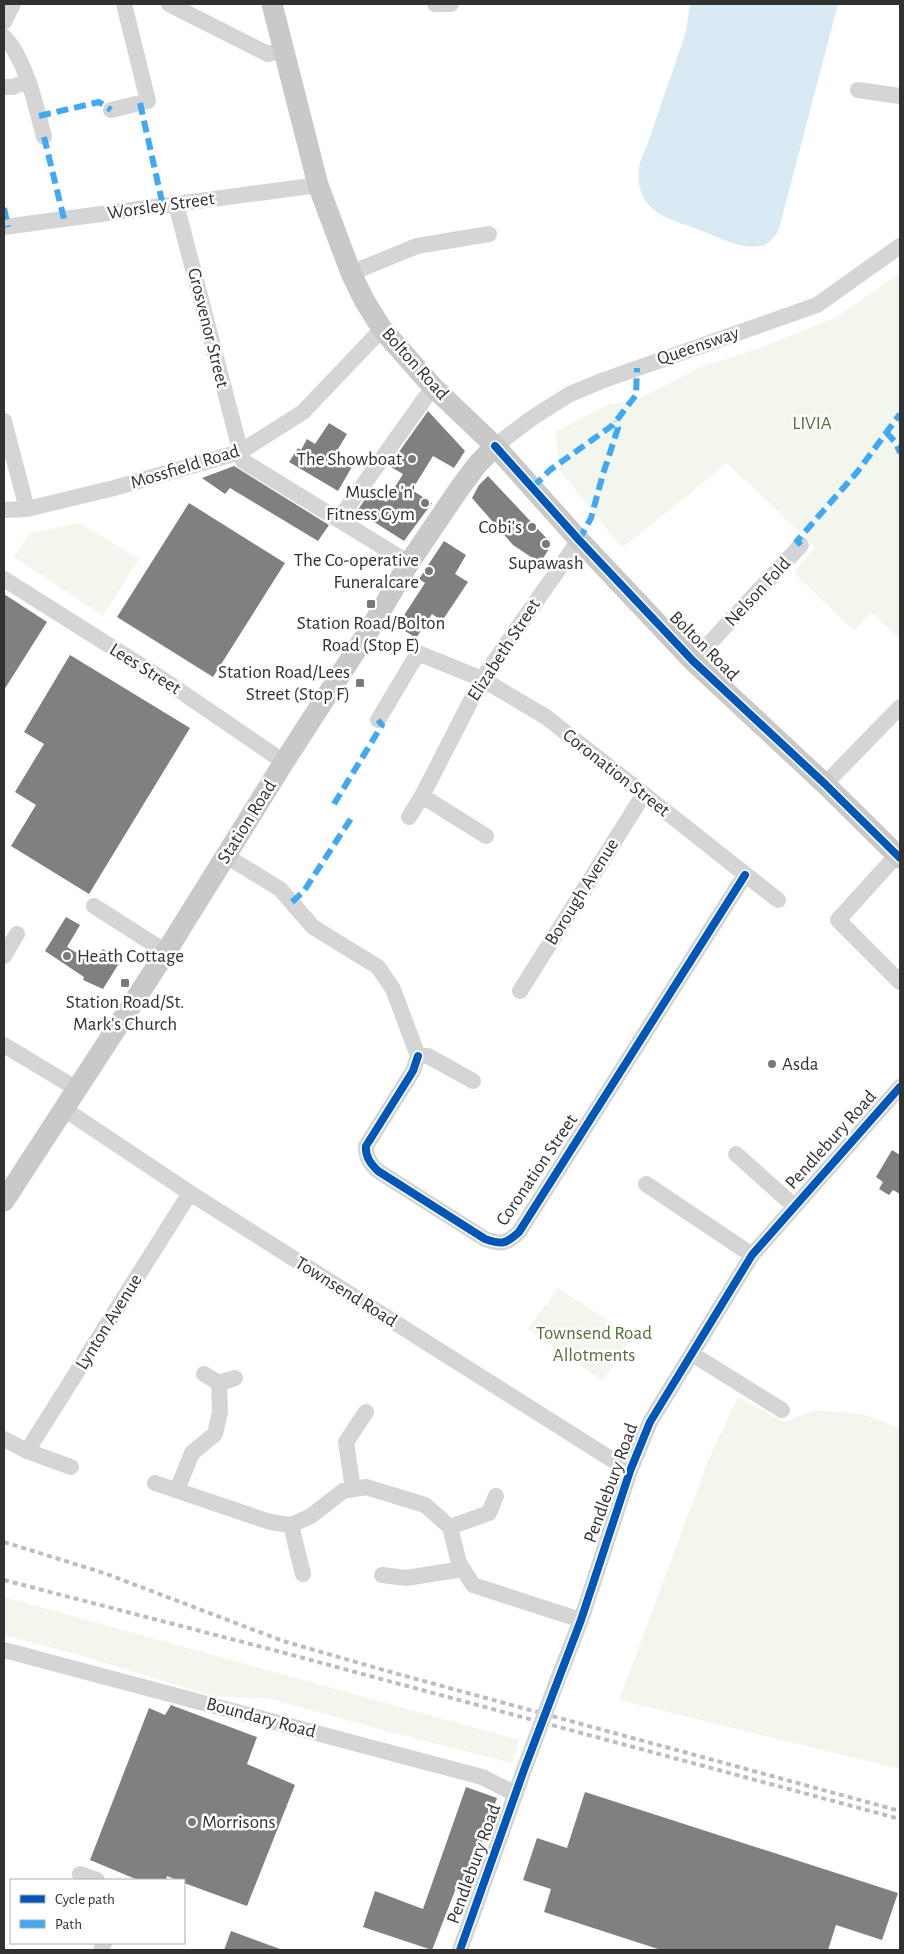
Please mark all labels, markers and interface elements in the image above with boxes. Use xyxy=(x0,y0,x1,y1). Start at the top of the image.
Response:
street label: Worsley Street xyxy=(106,189,216,223)
street label: Grosvenor Street xyxy=(184,266,232,390)
street label: Queensway xyxy=(655,323,741,369)
street label: Bolton Road xyxy=(378,324,452,404)
park label: LIVIA xyxy=(792,414,832,433)
street label: Mossfield Road xyxy=(128,441,242,493)
place label: The Showboat xyxy=(297,450,402,469)
marker: The Showboat xyxy=(406,453,418,465)
place label: Muscle 'n' Fitness Gym xyxy=(326,483,415,524)
marker: Muscle 'n' Fitness Gym xyxy=(419,497,431,509)
place label: Cobi's xyxy=(479,518,522,537)
marker: Cobi's xyxy=(526,521,538,533)
marker: Supawash xyxy=(540,538,552,550)
place label: The Co-operative Funeralcare xyxy=(294,551,419,592)
place label: Supawash xyxy=(508,554,584,573)
street label: Nelson Fold xyxy=(722,554,795,630)
marker: The Co-operative Funeralcare xyxy=(423,565,435,577)
street label: Elizabeth Street xyxy=(464,596,544,704)
marker: Station Road/Bolton Road (Stop E) xyxy=(365,598,377,610)
street label: Bolton Road xyxy=(666,608,743,685)
place label: Station Road/Bolton Road (Stop E) xyxy=(297,614,445,655)
street label: Lees Street xyxy=(106,640,184,698)
place label: Station Road/Lees Street (Stop F) xyxy=(218,663,350,704)
marker: Station Road/Lees Street (Stop F) xyxy=(354,677,366,689)
street label: Coronation Street xyxy=(559,726,673,820)
street label: Station Road xyxy=(214,777,280,867)
street label: Borough Avenue xyxy=(542,835,622,949)
place label: Heath Cottage xyxy=(77,947,184,966)
marker: Heath Cottage xyxy=(61,950,73,962)
marker: Station Road/St. Mark's Church xyxy=(119,977,131,989)
place label: Station Road/St. Mark's Church xyxy=(66,993,184,1034)
place label: Asda xyxy=(782,1055,819,1074)
marker: Asda xyxy=(766,1058,778,1070)
street label: Pendlebury Road xyxy=(782,1087,880,1193)
street label: Coronation Street xyxy=(493,1111,581,1229)
street label: Townsend Road xyxy=(292,1253,400,1331)
street label: Lynton Avenue xyxy=(72,1271,146,1373)
park label: Townsend Road Allotments xyxy=(536,1324,652,1365)
street label: Pendlebury Road xyxy=(581,1421,641,1545)
street label: Boundary Road xyxy=(204,1694,318,1742)
street label: Pendlebury Road xyxy=(444,1802,504,1926)
place label: Morrisons xyxy=(202,1813,276,1832)
marker: Morrisons xyxy=(186,1816,198,1828)
legend xyxy=(10,1879,185,1944)
text: Cycle path xyxy=(55,1892,115,1907)
text: Path xyxy=(55,1917,82,1932)

